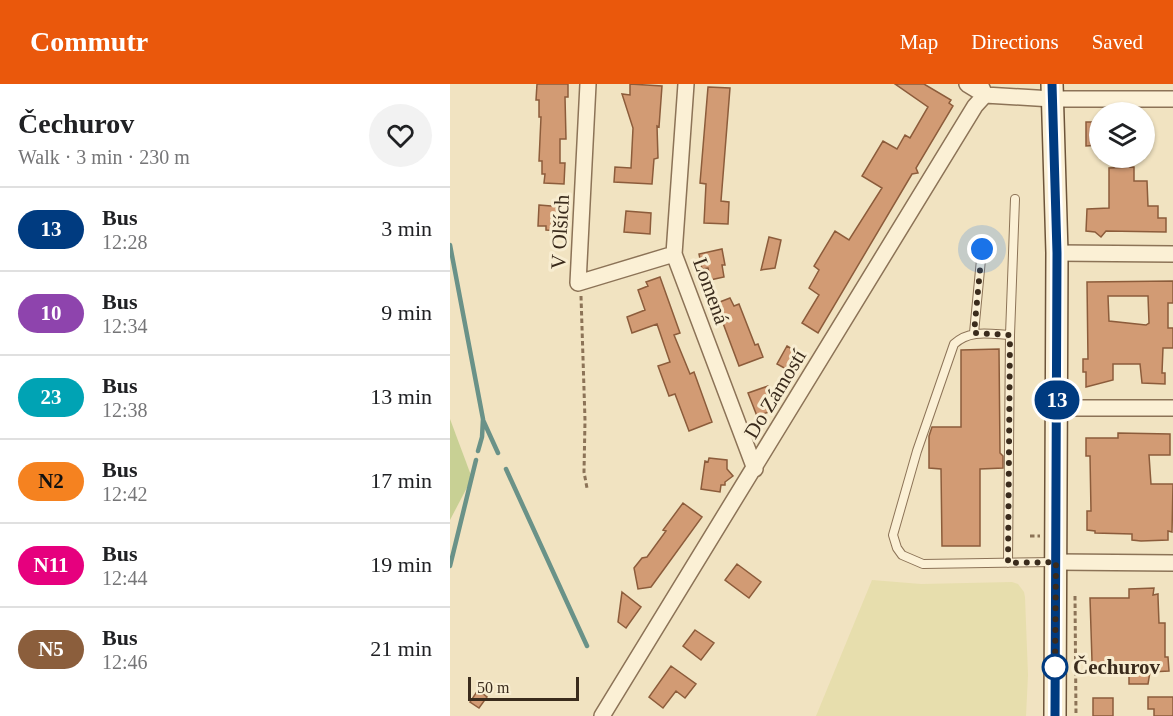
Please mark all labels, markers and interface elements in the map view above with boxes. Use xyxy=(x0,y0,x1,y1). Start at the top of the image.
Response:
text: Commutr xyxy=(30,26,148,57)
text: Map xyxy=(900,30,938,54)
text: Directions xyxy=(971,30,1059,54)
text: Saved xyxy=(1092,30,1143,54)
map controls xyxy=(1089,102,1155,168)
button: layers xyxy=(1089,102,1155,168)
button: heart xyxy=(369,104,432,167)
text: Čechurov xyxy=(18,108,134,139)
text: Walk · 3 min · 230 m xyxy=(18,146,190,168)
street label: V Olších xyxy=(546,193,574,270)
text: Bus xyxy=(102,205,137,230)
text: 3 min xyxy=(381,216,432,241)
text: 13 xyxy=(41,217,62,241)
text: 12:28 xyxy=(102,231,148,253)
your location xyxy=(967,234,997,264)
street label: Lomená xyxy=(688,255,734,328)
text: Bus xyxy=(102,289,137,314)
text: 9 min xyxy=(381,300,432,325)
text: 10 xyxy=(41,301,62,325)
text: 12:34 xyxy=(102,315,148,337)
street label: Do Zámostí xyxy=(739,345,811,443)
text: Bus xyxy=(102,373,137,398)
line badge: 13 xyxy=(1030,380,1084,420)
text: 13 min xyxy=(370,384,432,409)
text: 23 xyxy=(41,385,62,409)
text: 13 xyxy=(1047,388,1068,412)
text: 12:38 xyxy=(102,399,148,421)
text: Bus xyxy=(102,457,137,482)
text: 17 min xyxy=(370,468,432,493)
text: N2 xyxy=(38,469,64,493)
text: 12:42 xyxy=(102,483,148,505)
text: Bus xyxy=(102,541,137,566)
text: 19 min xyxy=(370,552,432,577)
text: N11 xyxy=(33,553,69,577)
text: 12:44 xyxy=(102,567,148,589)
text: Bus xyxy=(102,625,137,650)
text: 21 min xyxy=(370,636,432,661)
text: N5 xyxy=(38,637,64,661)
text: 12:46 xyxy=(102,651,148,673)
marker: Čechurov xyxy=(1042,654,1068,680)
place label: Čechurov xyxy=(1073,655,1161,679)
scale bar xyxy=(468,674,579,702)
text: 50 m xyxy=(477,679,509,696)

